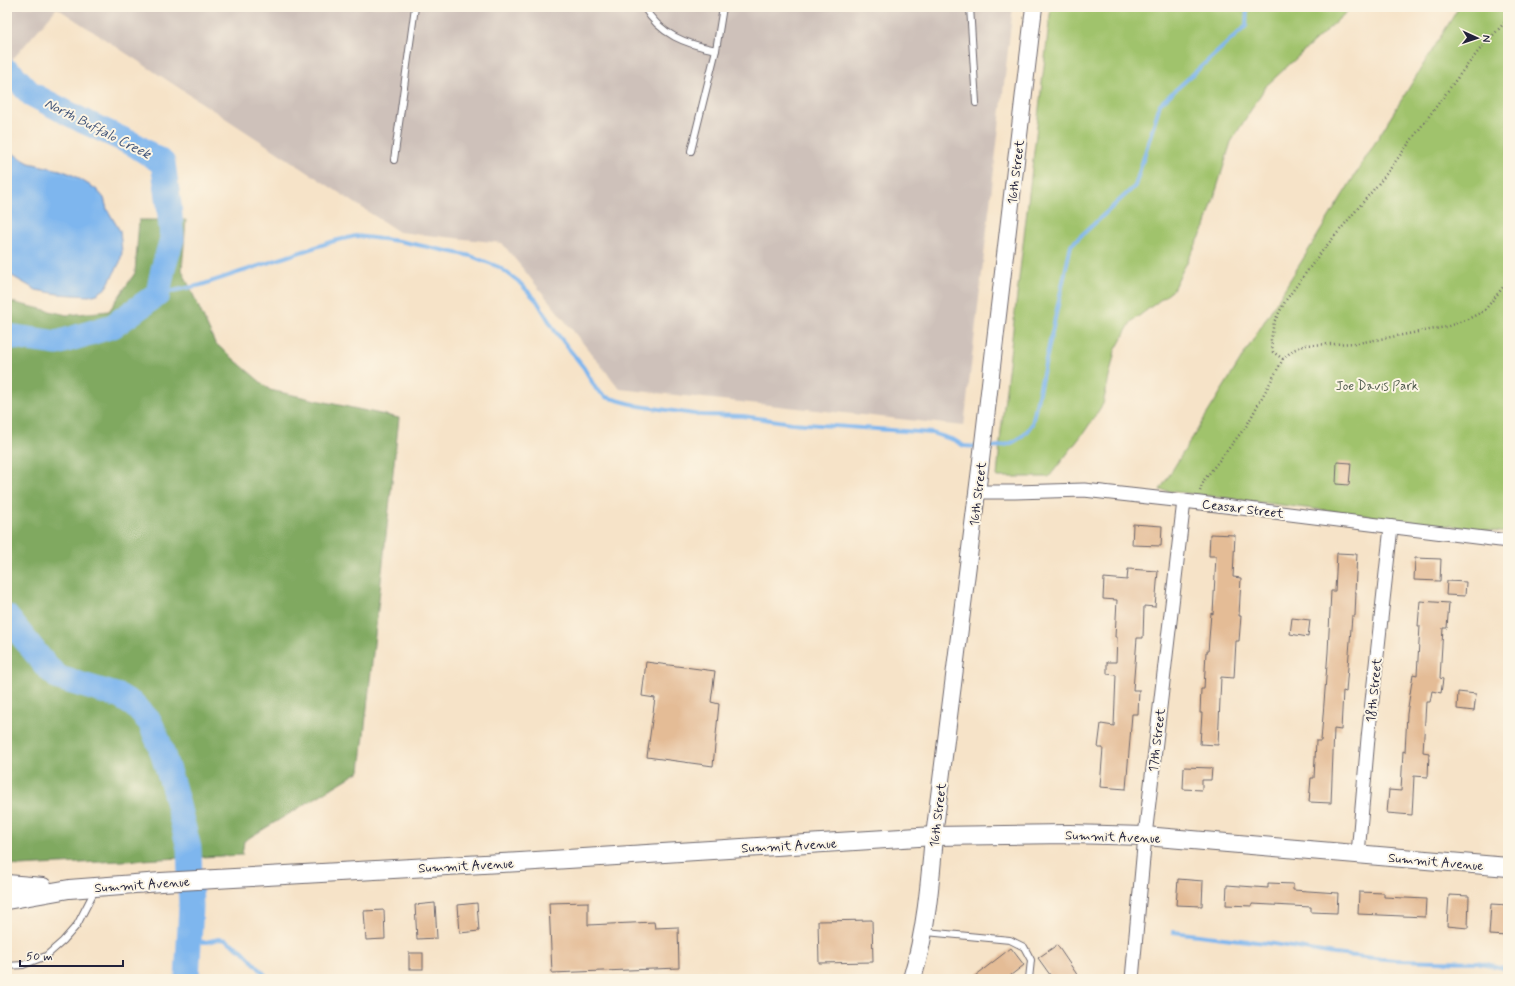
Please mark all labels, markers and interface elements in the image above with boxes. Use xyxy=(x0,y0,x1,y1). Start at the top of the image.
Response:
north arrow xyxy=(1457,18,1497,58)
text: N xyxy=(1479,34,1493,42)
water label: North Buffalo Creek xyxy=(42,94,154,164)
street label: 16th Street xyxy=(1004,139,1029,205)
park label: Joe Davis Park xyxy=(1336,378,1419,395)
street label: 16th Street xyxy=(966,461,991,527)
street label: Ceasar Street xyxy=(1201,496,1285,523)
street label: 18th Street xyxy=(1363,657,1386,723)
street label: 17th Street xyxy=(1145,707,1170,773)
street label: 16th Street xyxy=(926,782,951,848)
street label: Summit Avenue xyxy=(1065,827,1161,848)
street label: Summit Avenue xyxy=(741,836,837,857)
street label: Summit Avenue xyxy=(1387,850,1484,875)
street label: Summit Avenue xyxy=(418,856,514,877)
street label: Summit Avenue xyxy=(94,874,190,897)
scale bar xyxy=(20,942,123,968)
text: 50 m xyxy=(26,949,53,965)

